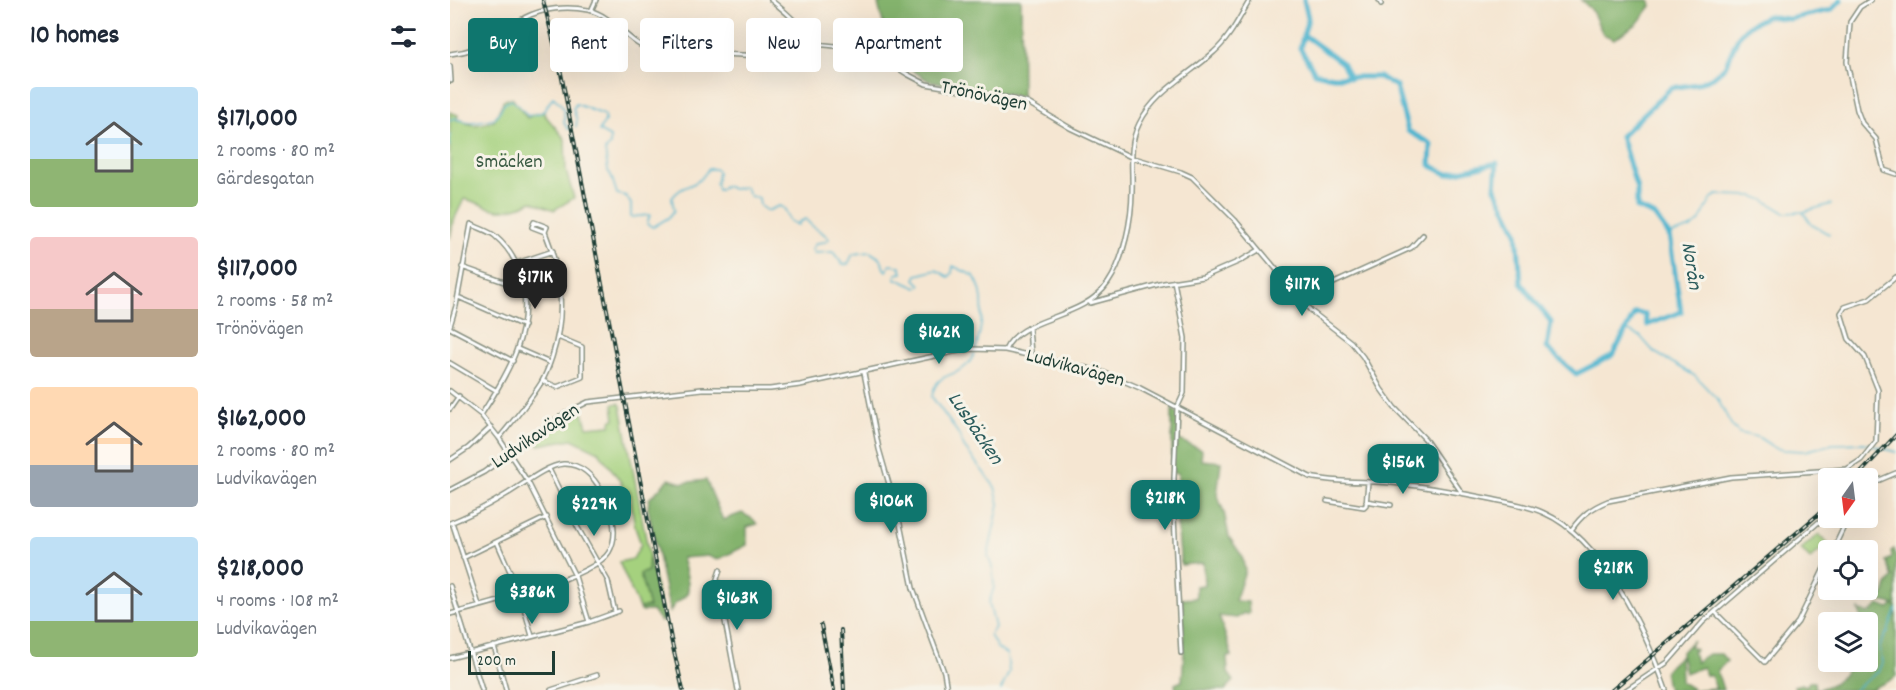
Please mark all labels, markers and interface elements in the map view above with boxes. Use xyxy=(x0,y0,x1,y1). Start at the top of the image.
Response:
text: 10 homes xyxy=(30,18,120,55)
chip: Buy xyxy=(468,18,538,72)
chip: Rent xyxy=(550,18,628,72)
chip: Filters xyxy=(640,18,734,72)
chip: New xyxy=(746,18,821,72)
chip: Apartment xyxy=(833,18,963,72)
icon: filters xyxy=(387,20,420,53)
street label: Trönövägen xyxy=(938,74,1030,120)
text: $171,000 xyxy=(216,101,298,138)
icon: home xyxy=(78,111,150,183)
text: 2 rooms · 80 m² xyxy=(216,138,335,166)
park label: Smäcken xyxy=(476,149,542,177)
text: Gärdesgatan xyxy=(216,166,314,194)
water label: Norån xyxy=(1671,240,1709,293)
text: $117,000 xyxy=(216,251,298,288)
pin: $171K xyxy=(493,259,577,310)
icon: home xyxy=(78,261,150,333)
text: $171K xyxy=(517,264,553,292)
pin: $117K xyxy=(1260,266,1344,317)
text: $117K xyxy=(1284,271,1320,299)
text: 2 rooms · 58 m² xyxy=(216,288,333,316)
pin: $162K xyxy=(897,314,981,365)
text: Trönövägen xyxy=(216,316,304,344)
text: $162K xyxy=(918,319,960,347)
street label: Ludvikavägen xyxy=(1023,342,1127,396)
water label: Lusbäcken xyxy=(939,387,1010,472)
street label: Ludvikavägen xyxy=(486,397,586,477)
text: $162,000 xyxy=(216,401,306,438)
icon: home xyxy=(78,411,150,483)
text: 2 rooms · 80 m² xyxy=(216,438,335,466)
pin: $156K xyxy=(1361,444,1445,495)
text: $156K xyxy=(1382,449,1424,477)
text: Ludvikavägen xyxy=(216,466,317,494)
north arrow xyxy=(1818,468,1878,528)
map controls xyxy=(1818,468,1878,672)
pin: $218K xyxy=(1123,480,1207,531)
pin: $106K xyxy=(849,483,933,534)
text: $218K xyxy=(1145,485,1185,513)
pin: $229K xyxy=(552,486,636,537)
text: $106K xyxy=(869,488,913,516)
text: $229K xyxy=(571,491,617,519)
button: locate xyxy=(1818,540,1878,600)
pin: $218K xyxy=(1571,550,1655,601)
text: $218,000 xyxy=(216,551,304,588)
text: $218K xyxy=(1593,555,1633,583)
icon: home xyxy=(78,561,150,633)
pin: $386K xyxy=(490,574,574,625)
text: $386K xyxy=(509,579,555,607)
pin: $163K xyxy=(695,580,779,631)
text: $163K xyxy=(716,585,758,613)
text: 4 rooms · 108 m² xyxy=(216,588,339,616)
button: layers xyxy=(1818,612,1878,672)
text: Ludvikavägen xyxy=(216,616,317,644)
scale bar xyxy=(468,648,555,676)
text: 200 m xyxy=(477,650,516,673)

